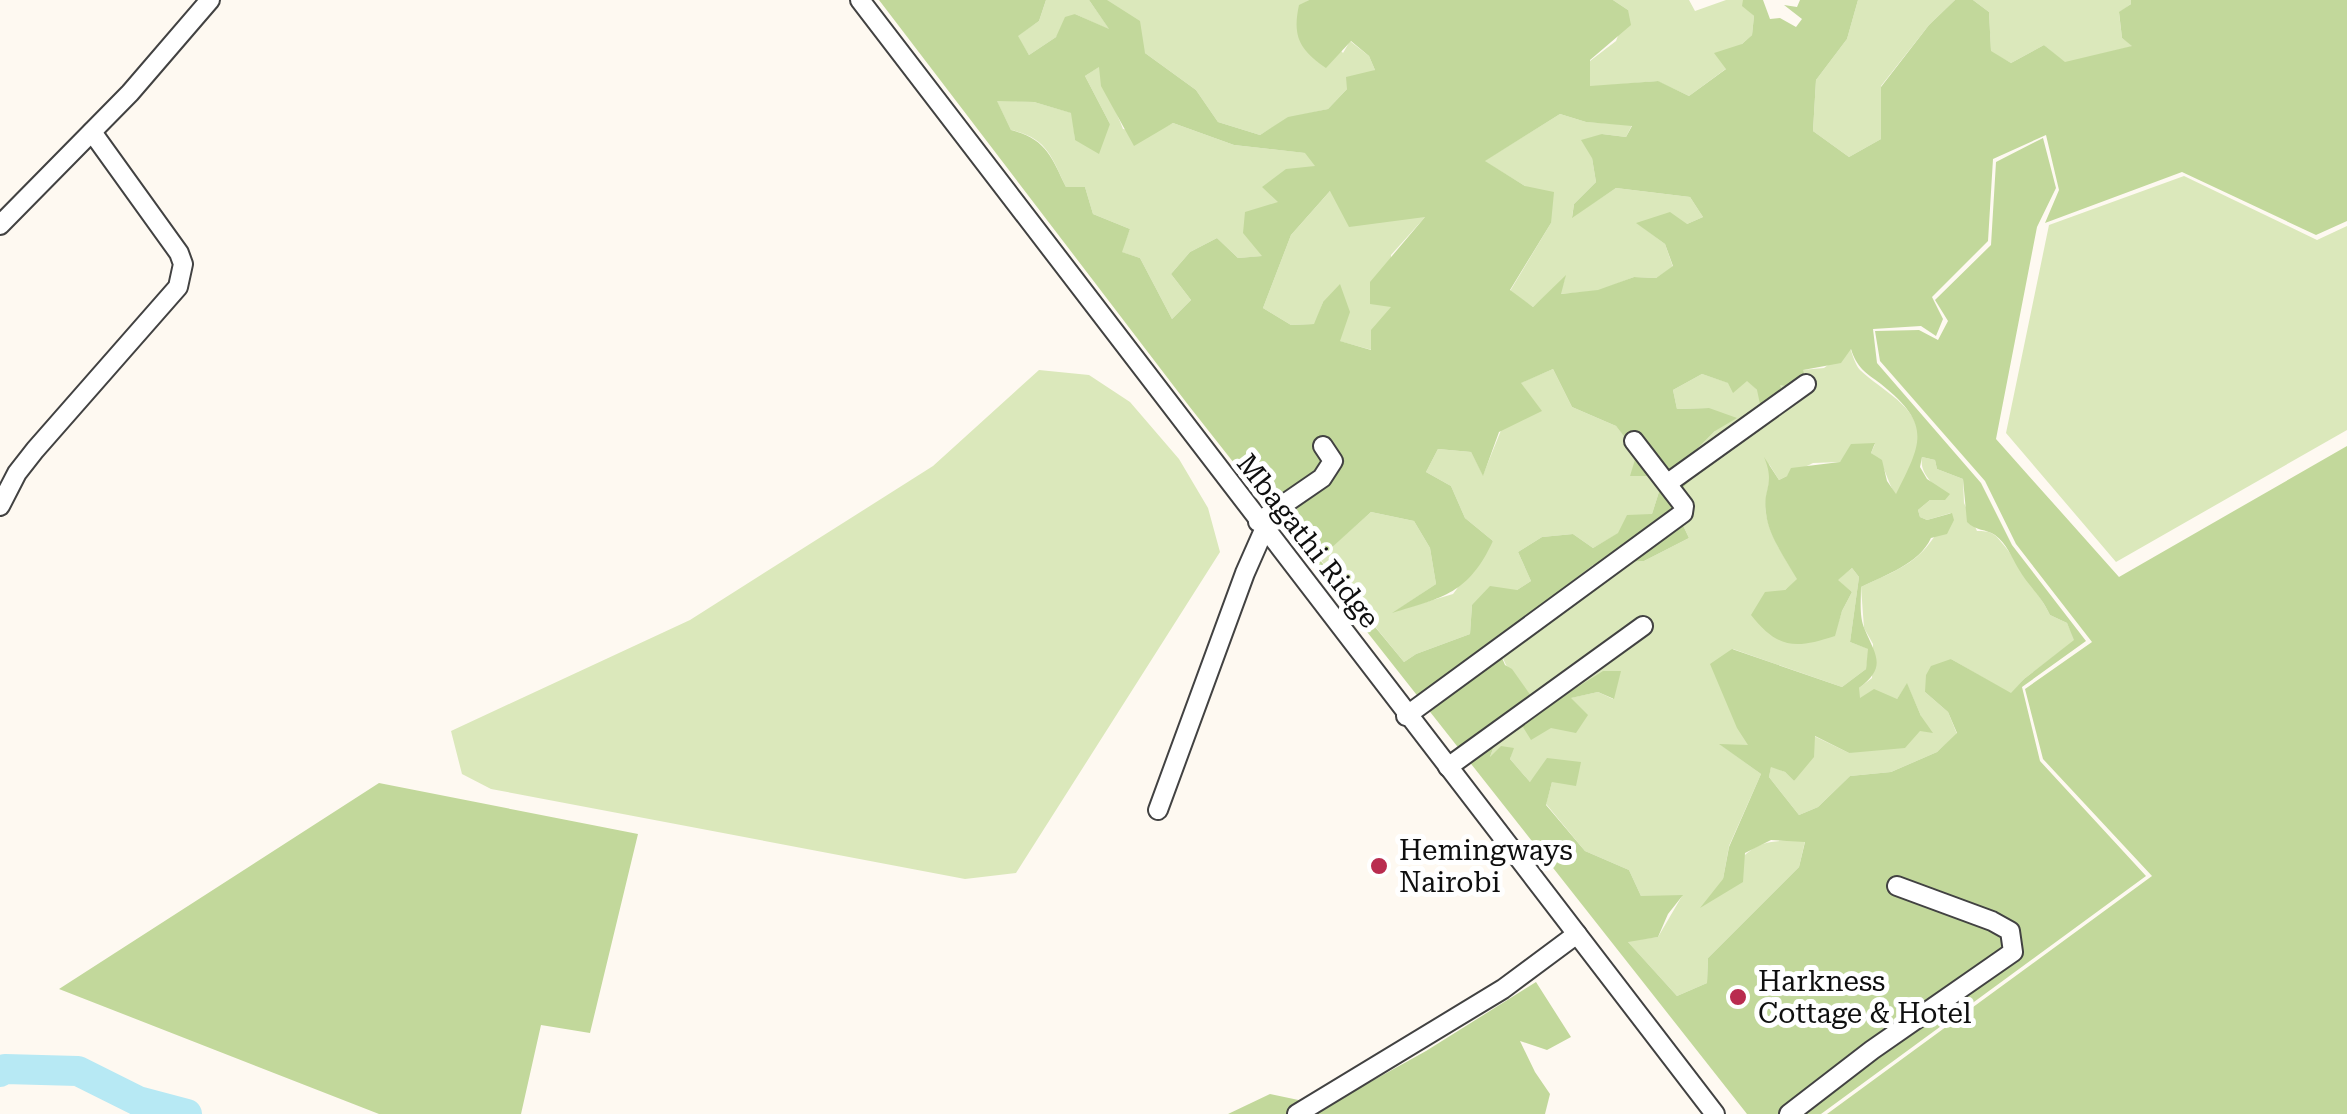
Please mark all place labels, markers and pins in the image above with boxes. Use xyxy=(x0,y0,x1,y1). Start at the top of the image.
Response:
place label: Hemingways Nairobi xyxy=(1399,834,1573,899)
marker: Hemingways Nairobi xyxy=(1368,855,1390,877)
place label: Harkness Cottage & Hotel xyxy=(1758,965,1972,1030)
marker: Harkness Cottage & Hotel xyxy=(1727,986,1749,1008)

